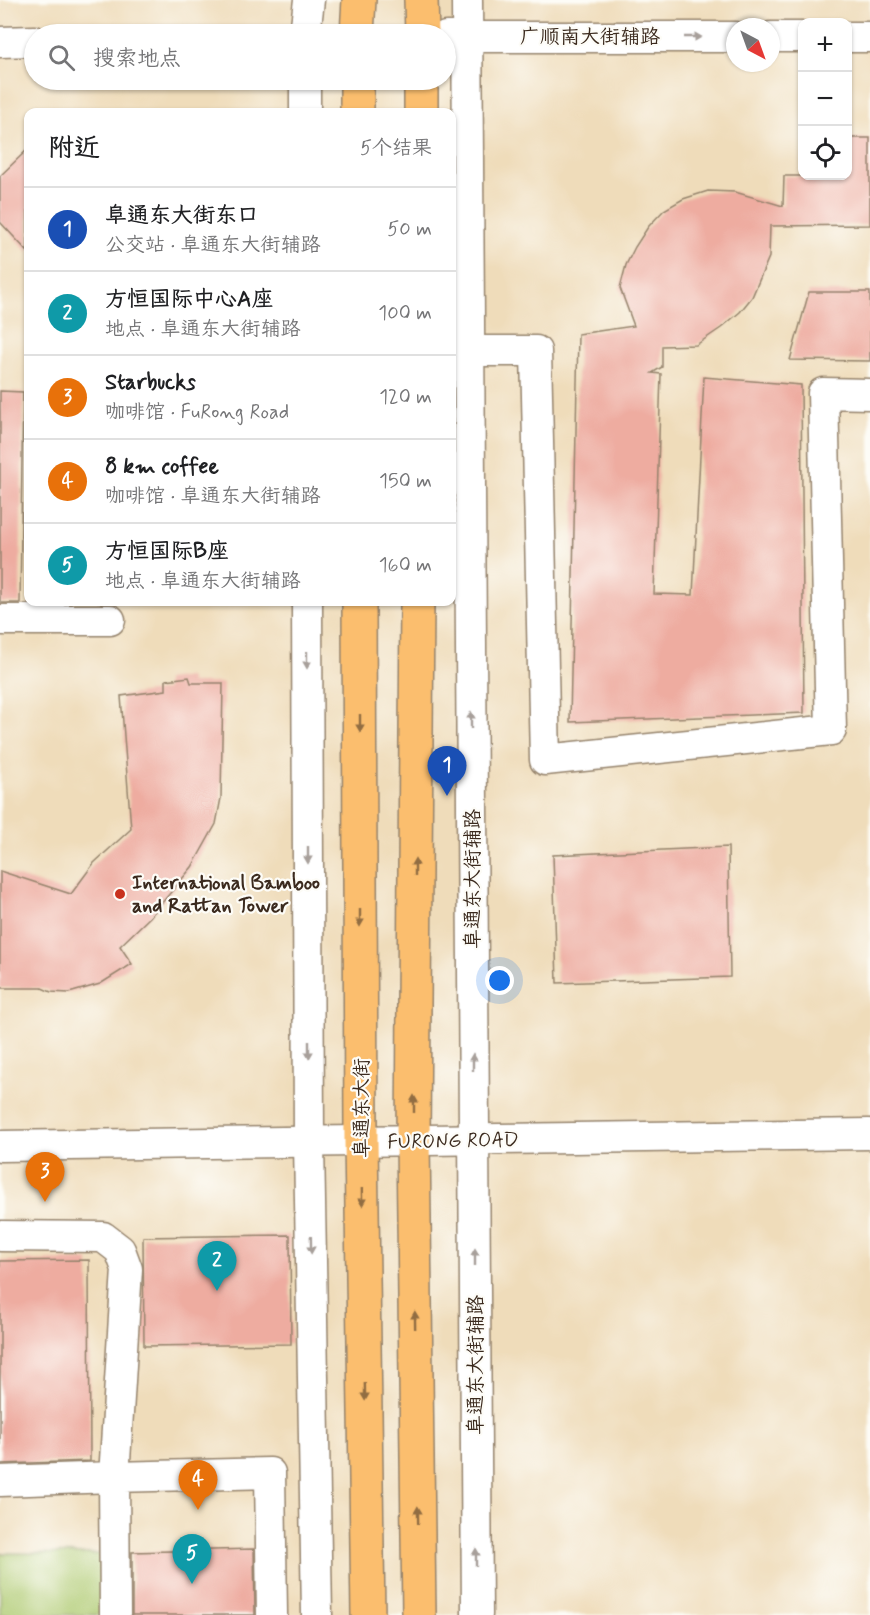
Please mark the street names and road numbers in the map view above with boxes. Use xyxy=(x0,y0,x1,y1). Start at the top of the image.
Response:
street label: 广顺南大街辅路 xyxy=(520,24,661,51)
street label: 阜通东大街辅路 xyxy=(460,808,487,949)
street label: 阜通东大街 xyxy=(349,1058,376,1158)
street label: FURONG ROAD xyxy=(387,1127,519,1156)
street label: 阜通东大街辅路 xyxy=(463,1294,490,1435)

